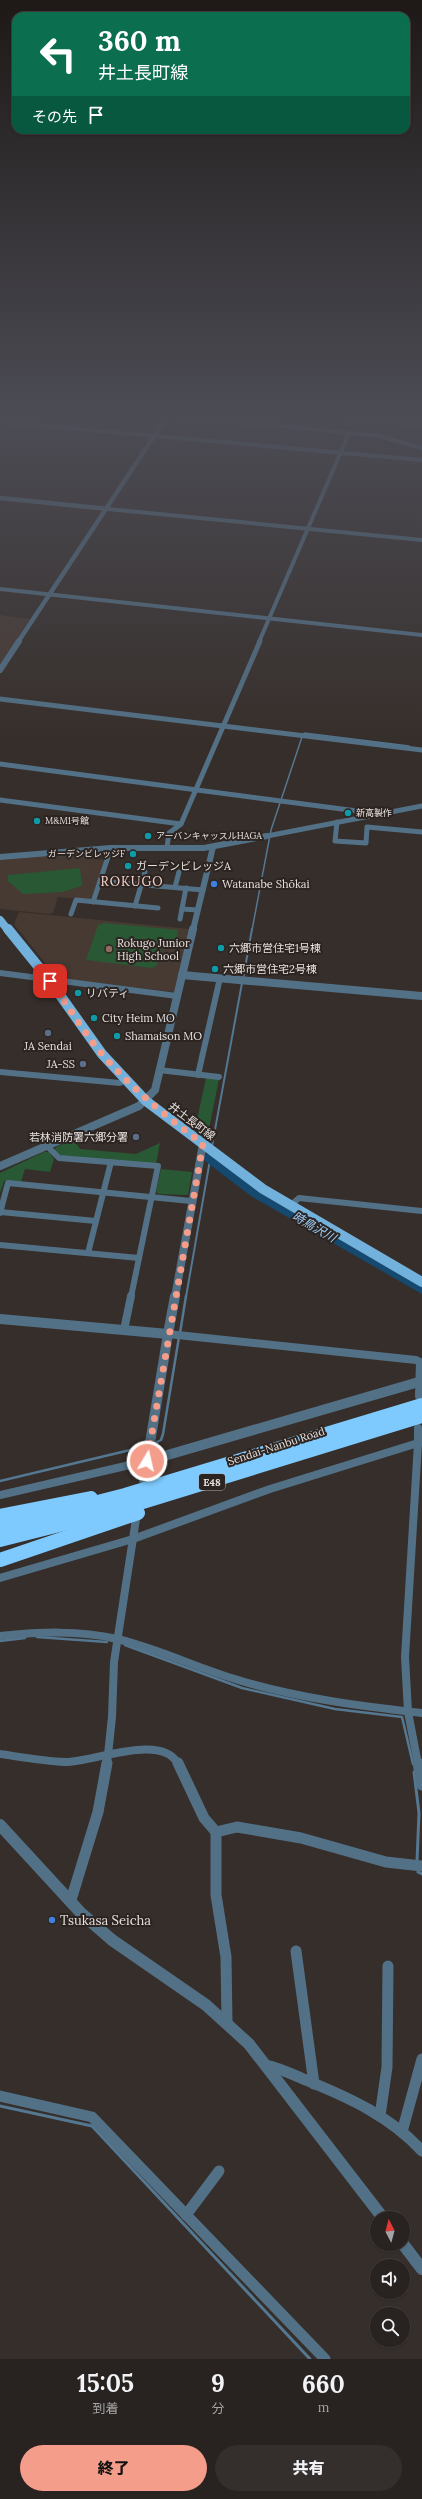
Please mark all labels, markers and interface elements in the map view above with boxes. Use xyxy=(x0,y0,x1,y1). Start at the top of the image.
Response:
text: 360 m xyxy=(98,23,181,59)
icon: left xyxy=(32,28,84,80)
text: 井土長町線 xyxy=(98,61,188,84)
icon: arrive xyxy=(85,104,107,126)
text: その先 xyxy=(32,107,77,126)
place label: 新高製作 xyxy=(356,807,392,818)
marker: 新高製作 xyxy=(343,808,353,818)
place label: M&M1号館 xyxy=(45,815,89,826)
marker: M&M1号館 xyxy=(32,816,42,826)
place label: アーバンキャッスルHAGA xyxy=(156,830,262,841)
marker: アーバンキャッスルHAGA xyxy=(143,831,153,841)
place label: ガーデンビレッジF xyxy=(48,848,125,859)
marker: ガーデンビレッジF xyxy=(128,849,138,859)
place label: ガーデンビレッジA xyxy=(136,859,232,873)
marker: ガーデンビレッジA xyxy=(123,861,133,871)
district label: ROKUGO xyxy=(101,873,163,890)
place label: Watanabe Shōkai xyxy=(222,877,310,891)
marker: Watanabe Shōkai xyxy=(209,879,219,889)
place label: Rokugo Junior High School xyxy=(117,936,190,963)
place label: 六郷市営住宅1号棟 xyxy=(229,941,321,955)
marker: 六郷市営住宅1号棟 xyxy=(216,943,226,953)
marker: Rokugo Junior High School xyxy=(104,944,114,954)
place label: 六郷市営住宅2号棟 xyxy=(223,962,317,976)
pin xyxy=(33,964,67,998)
marker: 六郷市営住宅2号棟 xyxy=(210,964,220,974)
icon: arrive xyxy=(39,970,61,992)
place label: リバティ xyxy=(86,986,129,1000)
marker: リバティ xyxy=(73,988,83,998)
place label: City Heim MO xyxy=(102,1011,175,1025)
marker: City Heim MO xyxy=(89,1013,99,1023)
marker: JA Sendai xyxy=(43,1028,53,1038)
place label: Shamaison MO xyxy=(125,1029,202,1043)
marker: Shamaison MO xyxy=(112,1031,122,1041)
place label: JA Sendai xyxy=(23,1039,72,1053)
place label: JA-SS xyxy=(46,1057,75,1071)
marker: JA-SS xyxy=(78,1059,88,1069)
street label: 井土長町線 xyxy=(166,1099,218,1143)
place label: 若林消防署六郷分署 xyxy=(29,1130,128,1144)
marker: 若林消防署六郷分署 xyxy=(131,1132,141,1142)
water label: 時鳥沢川 xyxy=(290,1208,341,1246)
street label: Sendai-Nanbu Road xyxy=(226,1424,327,1468)
position arrow xyxy=(126,1440,168,1482)
road number: E48 xyxy=(199,1474,225,1490)
place label: Tsukasa Seicha xyxy=(60,1912,151,1929)
marker: Tsukasa Seicha xyxy=(47,1915,57,1925)
north arrow xyxy=(370,2211,410,2251)
map controls xyxy=(370,2211,410,2347)
button: sound xyxy=(370,2259,410,2299)
button: search xyxy=(370,2307,410,2347)
text: 15:05 xyxy=(77,2368,134,2399)
text: 9 xyxy=(211,2368,225,2399)
text: 660 xyxy=(302,2369,345,2400)
text: m xyxy=(318,2399,329,2416)
text: 到着 xyxy=(93,2400,119,2417)
text: 分 xyxy=(212,2400,225,2417)
button: 終了 xyxy=(20,2445,207,2491)
button: 共有 xyxy=(215,2445,402,2491)

